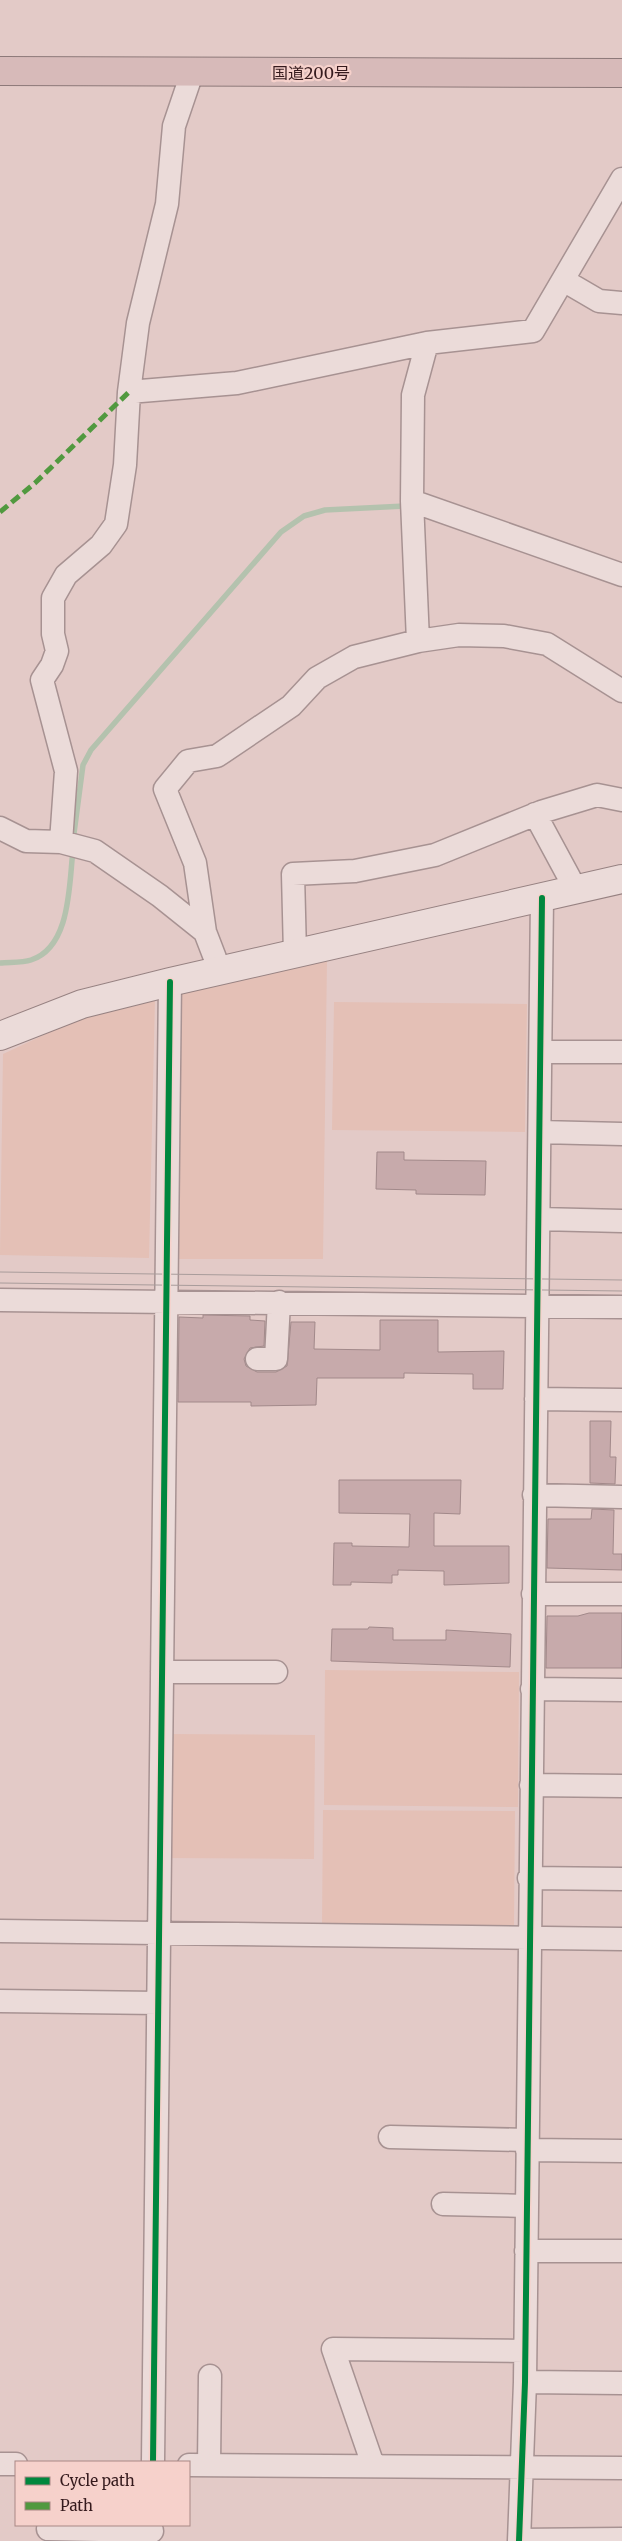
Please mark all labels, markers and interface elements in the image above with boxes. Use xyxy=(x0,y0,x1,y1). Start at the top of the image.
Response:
street label: 国道200号 xyxy=(272,63,350,83)
legend xyxy=(15,2461,190,2526)
text: Cycle path xyxy=(60,2471,135,2490)
text: Path xyxy=(60,2496,93,2515)

